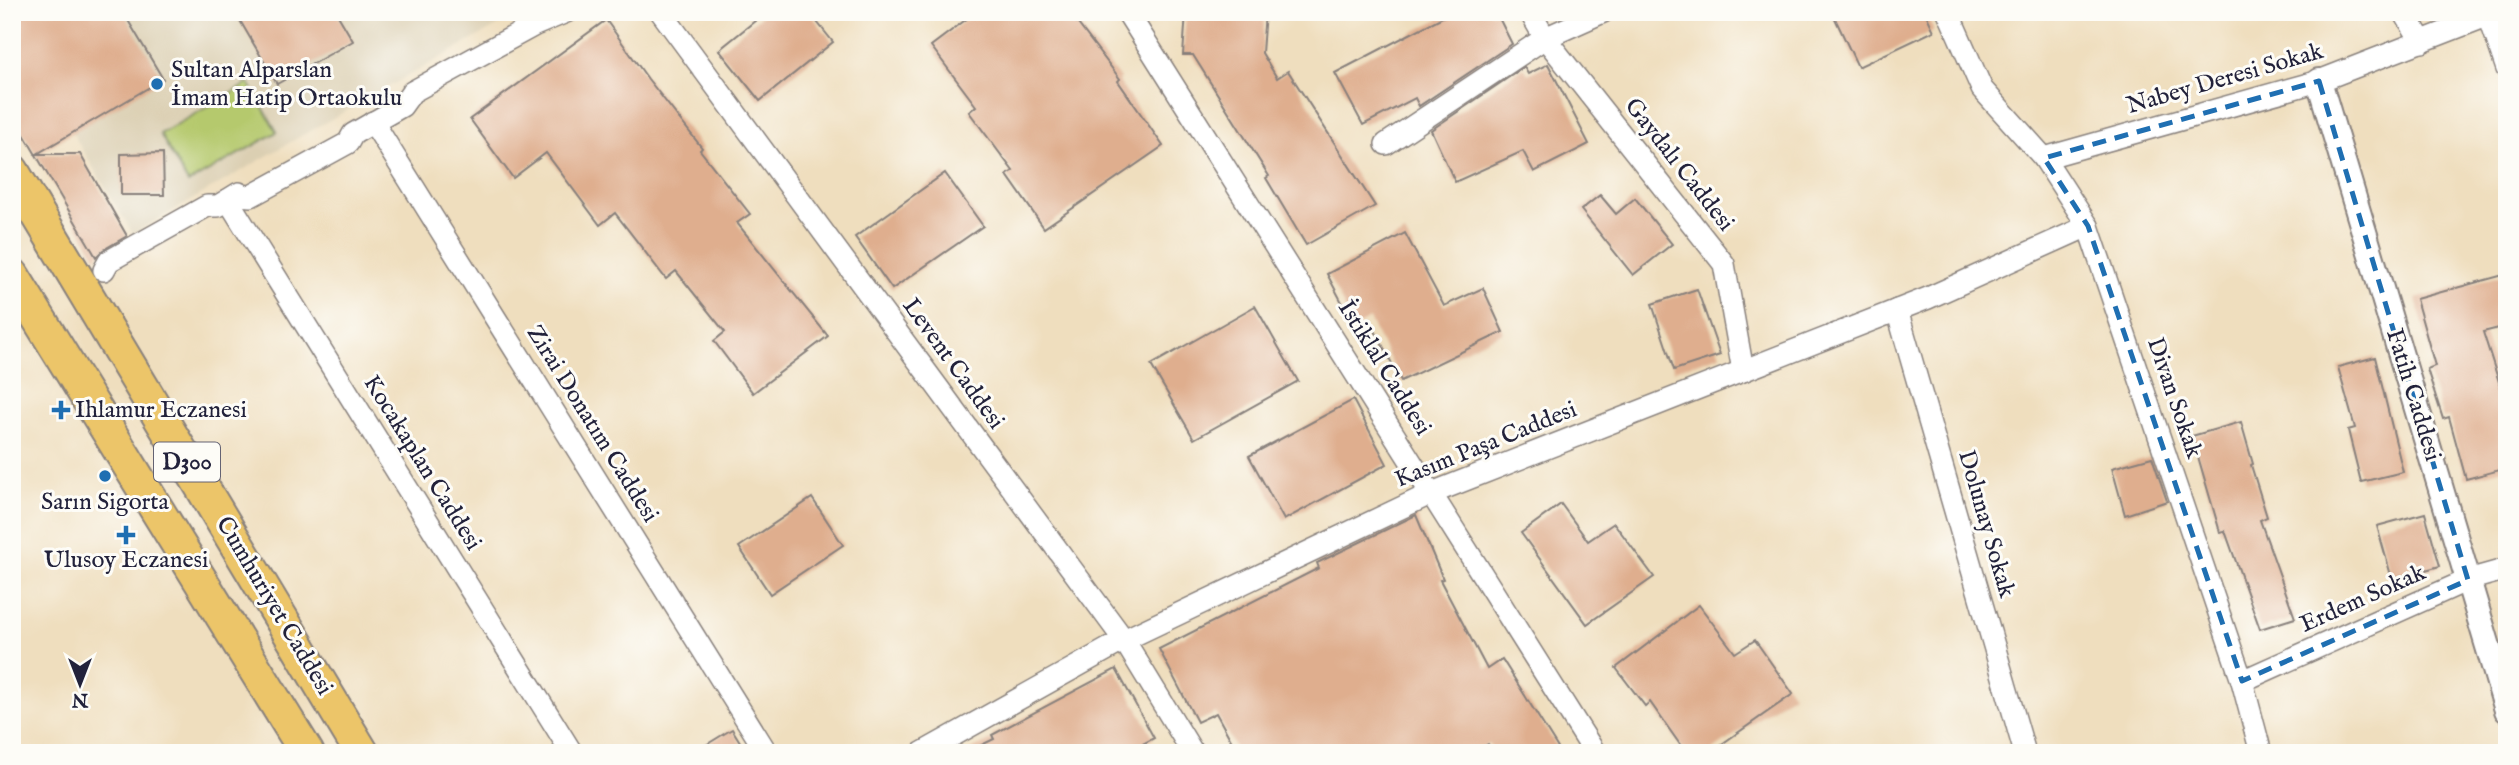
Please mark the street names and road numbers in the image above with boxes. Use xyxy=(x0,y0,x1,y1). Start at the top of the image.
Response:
street label: Nabey Deresi Sokak xyxy=(2123,36,2327,122)
street label: Gaydalı Caddesi xyxy=(1617,92,1741,238)
street label: Levent Caddesi xyxy=(895,292,1011,436)
street label: İstiklal Caddesi xyxy=(1330,294,1438,442)
street label: Zirai Donatım Caddesi xyxy=(519,320,665,528)
street label: Fatih Caddesi xyxy=(2378,325,2448,465)
street label: Divan Sokak xyxy=(2139,334,2209,463)
street label: Kocakaplan Caddesi xyxy=(356,370,488,556)
street label: Kasım Paşa Caddesi xyxy=(1390,394,1582,496)
road number: D300 xyxy=(154,442,220,482)
street label: Dolunay Sokak xyxy=(1950,447,2022,602)
street label: Cumhuriyet Caddesi xyxy=(208,511,340,701)
street label: Erdem Sokak xyxy=(2295,557,2431,640)

